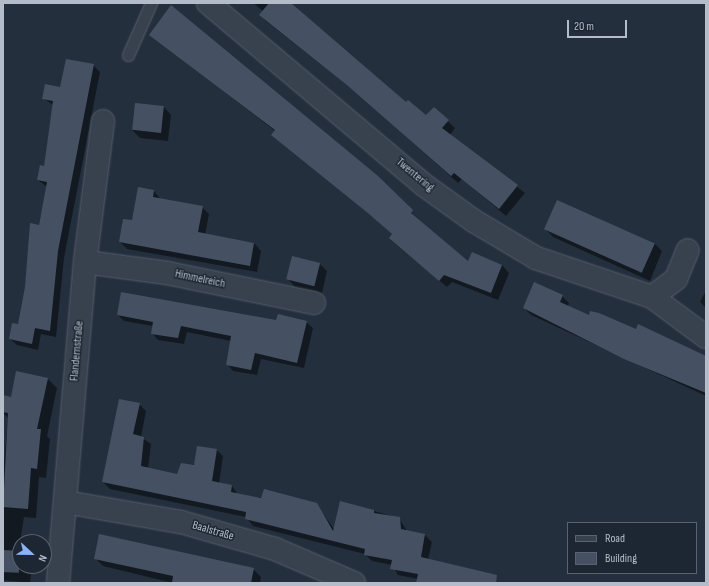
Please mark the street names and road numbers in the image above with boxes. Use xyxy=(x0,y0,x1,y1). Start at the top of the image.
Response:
street label: Twentering xyxy=(393,155,437,195)
street label: Himmelreich xyxy=(174,267,226,291)
street label: Flandernstraße xyxy=(67,320,87,382)
street label: Baalstraße xyxy=(191,518,235,544)

